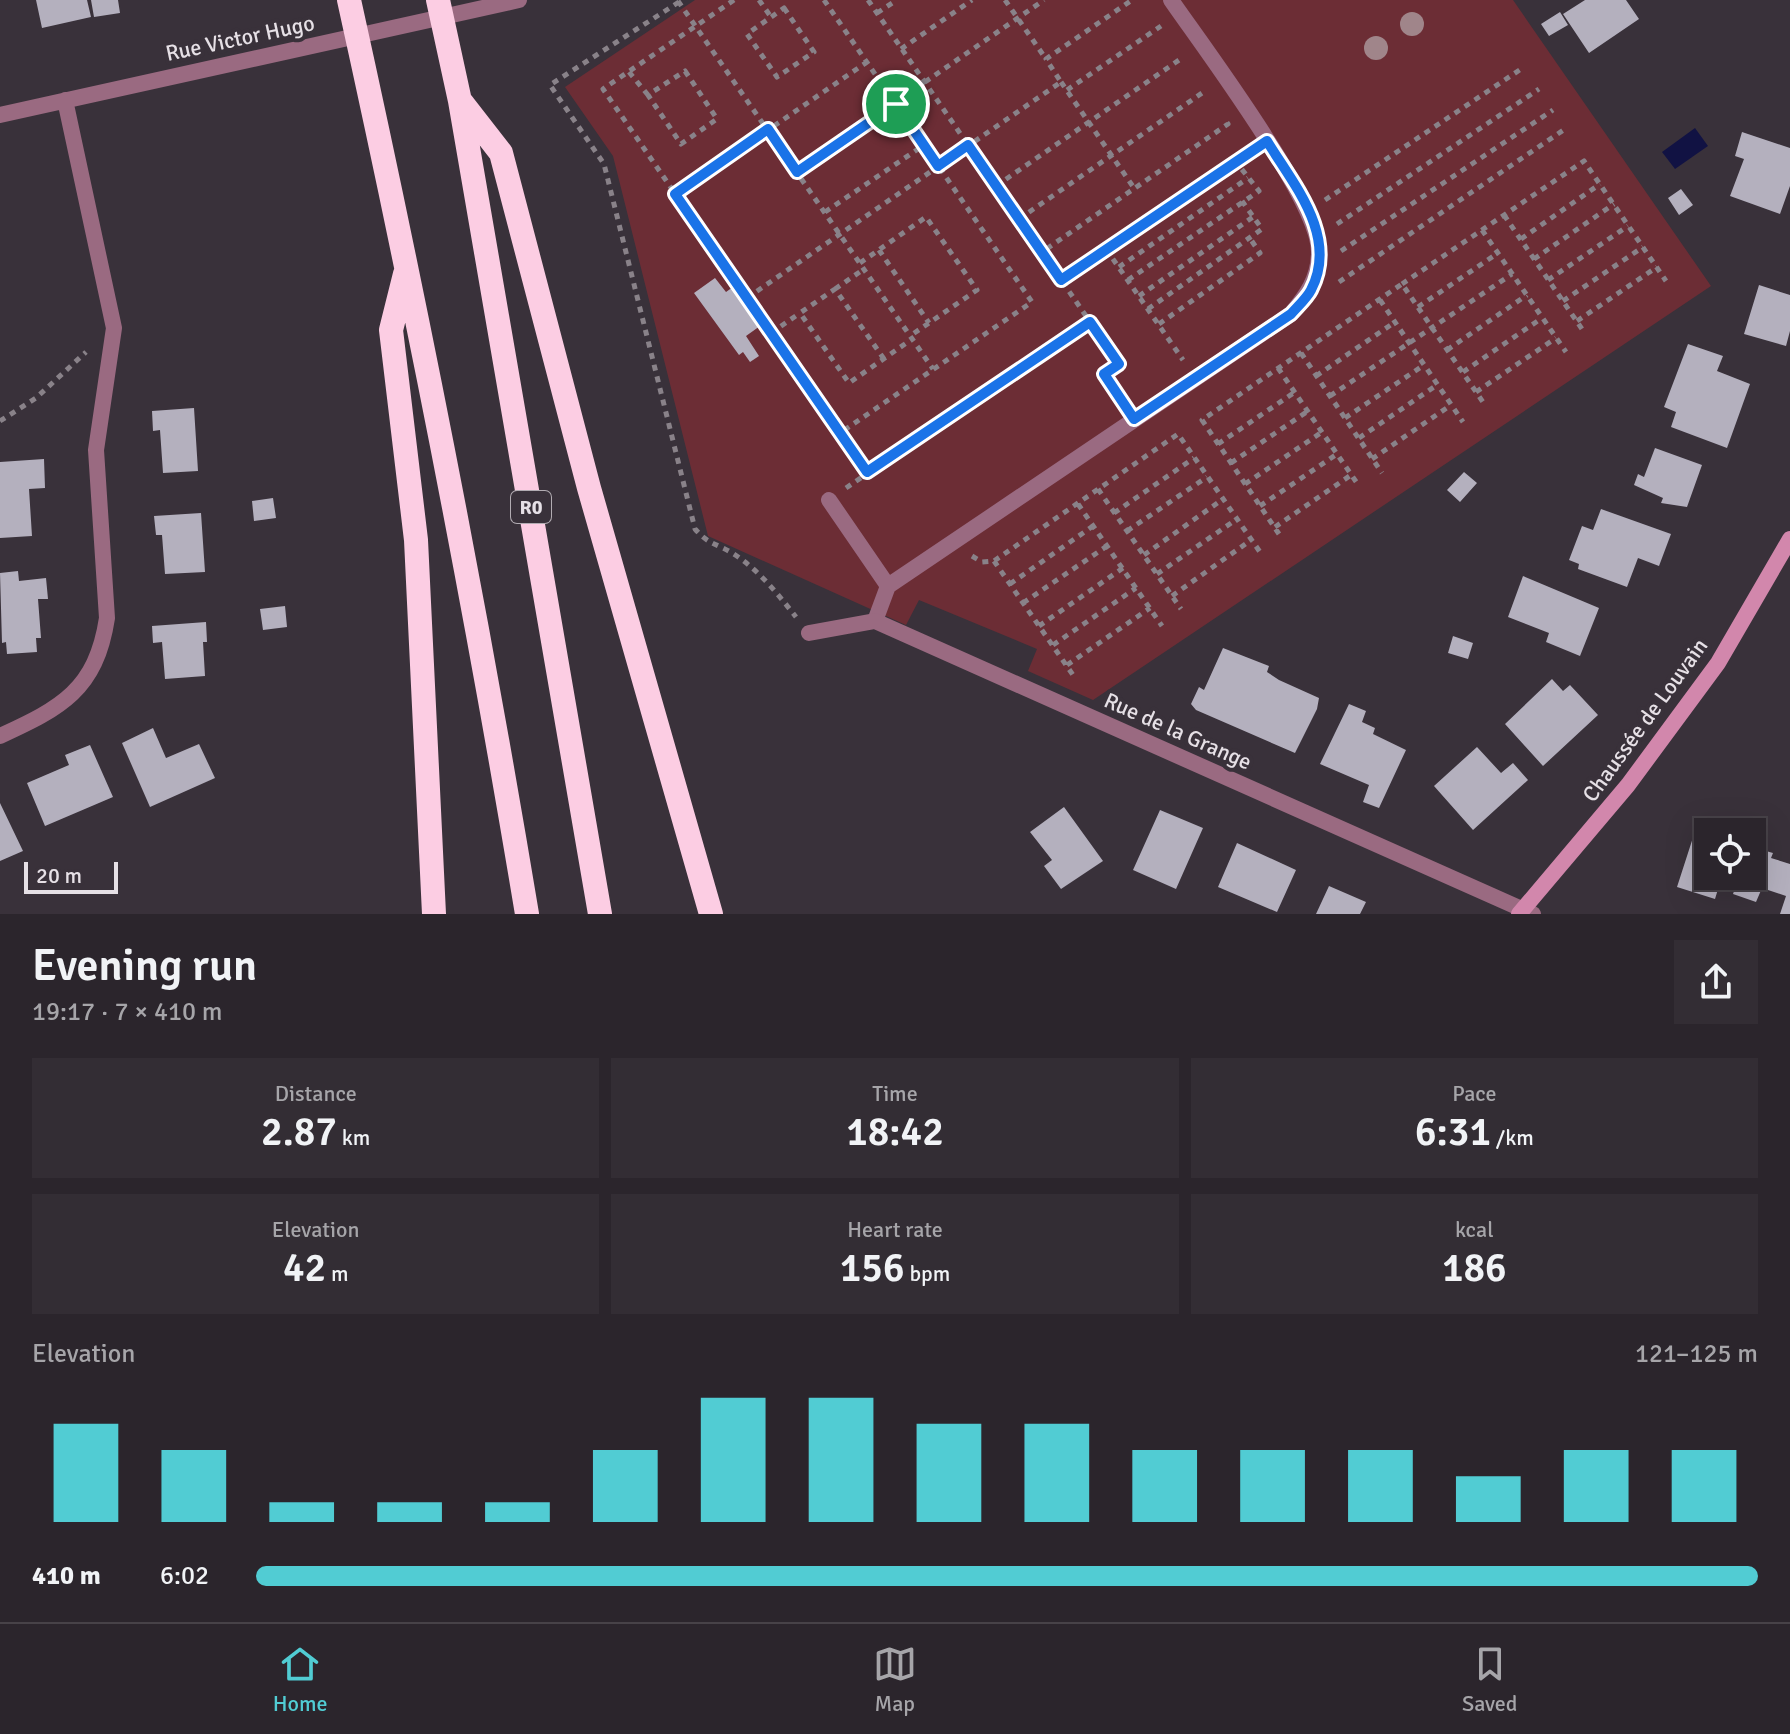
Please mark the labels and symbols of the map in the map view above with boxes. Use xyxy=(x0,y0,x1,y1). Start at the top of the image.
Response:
street label: Rue Victor Hugo xyxy=(163,9,317,67)
pin xyxy=(862,70,930,138)
road number: R0 xyxy=(511,491,551,523)
street label: Chaussée de Louvain xyxy=(1577,633,1713,807)
street label: Rue de la Grange xyxy=(1100,686,1256,776)
scale bar xyxy=(24,858,118,894)

